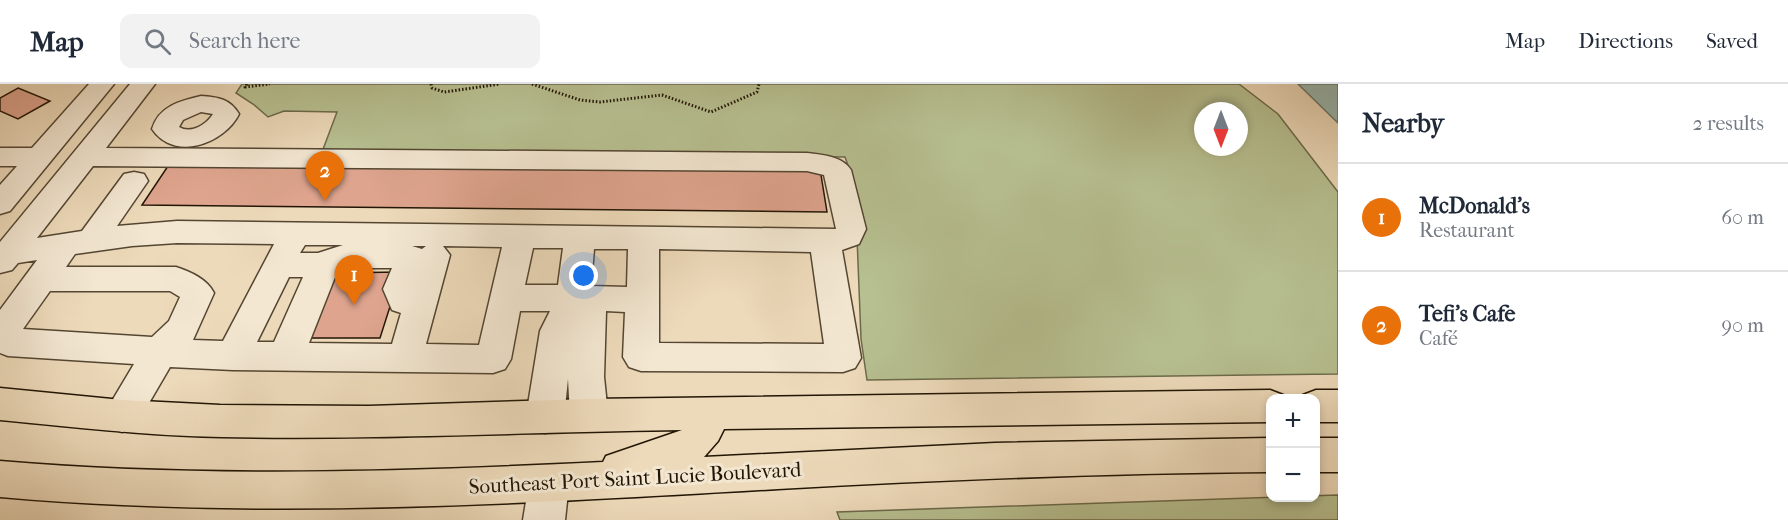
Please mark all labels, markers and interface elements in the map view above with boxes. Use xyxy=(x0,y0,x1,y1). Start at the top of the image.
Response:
search box xyxy=(120,14,540,68)
text: Map xyxy=(30,25,84,58)
icon: search xyxy=(141,25,174,58)
text: Search here xyxy=(189,28,300,54)
text: Map xyxy=(1505,29,1545,53)
text: Directions xyxy=(1578,29,1673,53)
text: Saved xyxy=(1706,29,1758,53)
north arrow xyxy=(1194,102,1248,156)
text: Nearby xyxy=(1362,108,1444,139)
text: 2 results xyxy=(1693,112,1764,135)
pin: 2 xyxy=(306,152,344,201)
text: McDonald's xyxy=(1419,193,1530,219)
text: 1 xyxy=(1378,206,1385,229)
text: 60 m xyxy=(1721,206,1764,229)
text: Restaurant xyxy=(1419,219,1515,242)
pin: 1 xyxy=(334,256,374,305)
your location xyxy=(569,261,598,290)
text: Tefi's Cafe xyxy=(1419,301,1515,327)
text: 2 xyxy=(1376,314,1387,337)
text: 90 m xyxy=(1722,314,1764,337)
text: Café xyxy=(1419,327,1458,350)
map controls xyxy=(1266,394,1320,502)
button: + xyxy=(1266,394,1320,448)
button: − xyxy=(1266,448,1320,502)
street label: Southeast Port Saint Lucie Boulevard xyxy=(468,457,803,499)

